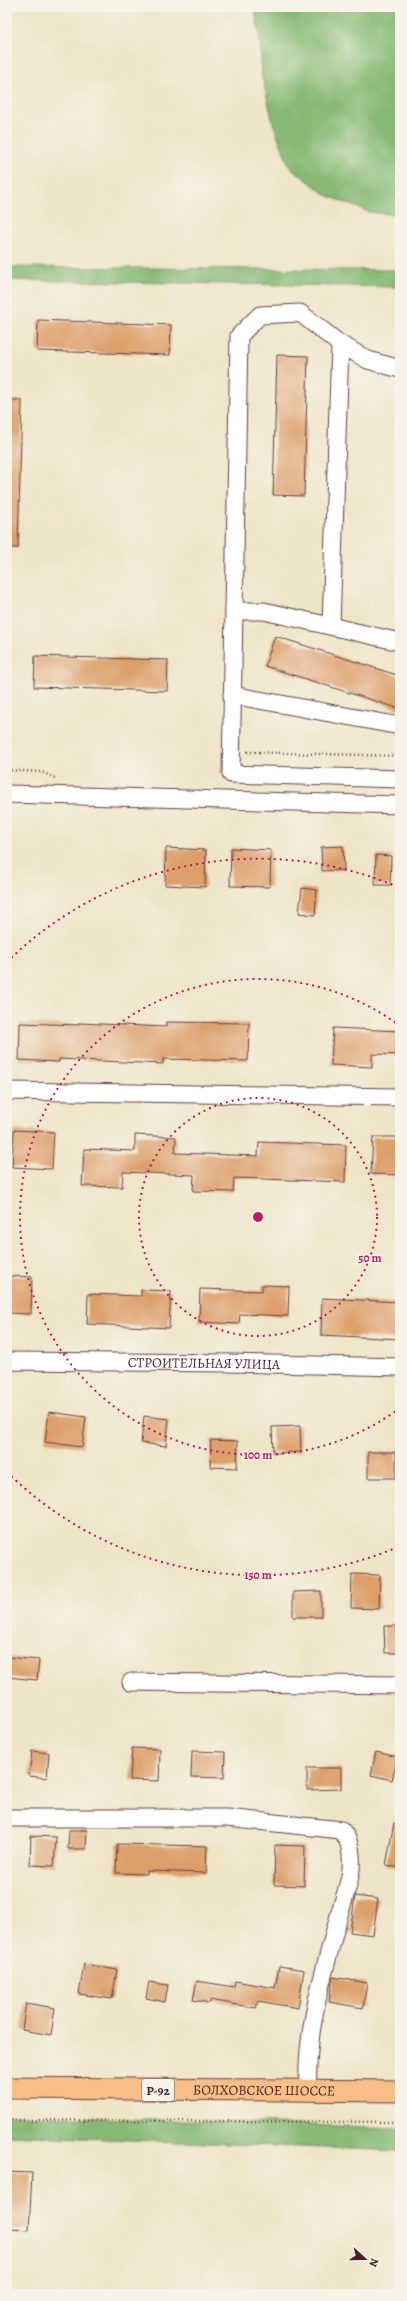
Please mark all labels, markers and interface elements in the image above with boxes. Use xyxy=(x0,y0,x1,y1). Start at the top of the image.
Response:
centre of rings xyxy=(251,1210,265,1224)
text: 50 m xyxy=(358,1250,382,1266)
street label: СТРОИТЕЛЬНАЯ УЛИЦА xyxy=(128,1353,281,1374)
text: 100 m xyxy=(244,1447,272,1463)
text: 150 m xyxy=(244,1567,272,1583)
road number: Р-92 xyxy=(142,2079,174,2101)
street label: БОЛХОВСКОЕ ШОССЕ xyxy=(193,2080,335,2100)
north arrow xyxy=(345,2239,385,2279)
text: N xyxy=(365,2256,382,2269)

